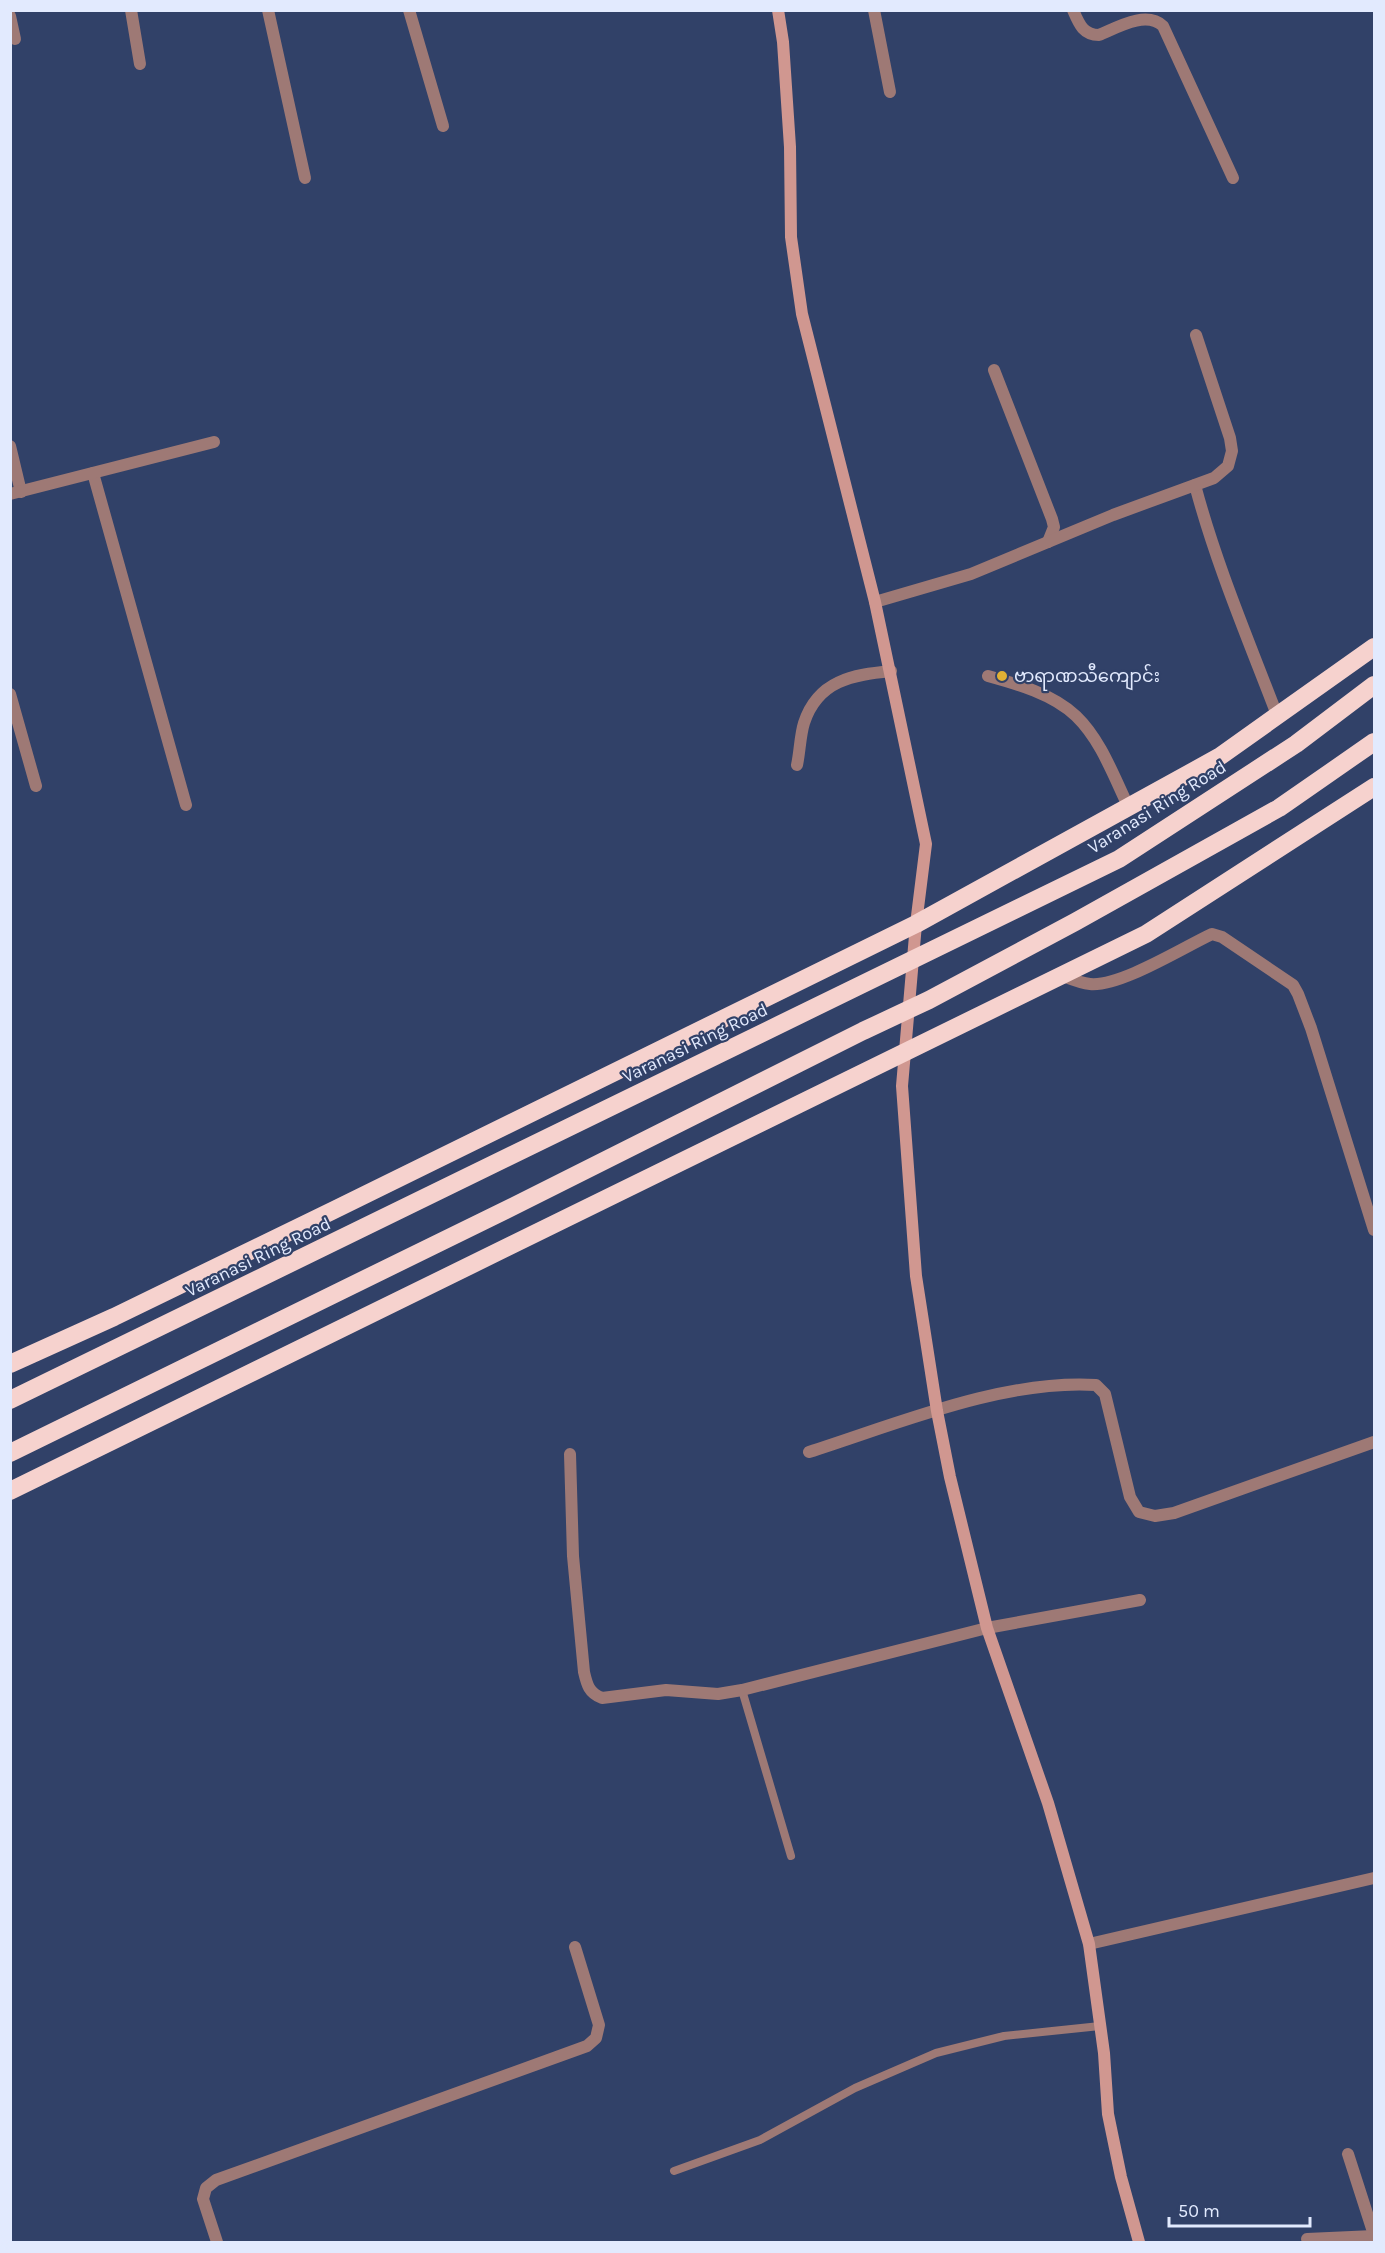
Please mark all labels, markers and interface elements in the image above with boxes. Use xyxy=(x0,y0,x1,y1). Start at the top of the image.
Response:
place label: ဗာရာဏသီကျောင်း xyxy=(1014,662,1160,691)
marker: ဗာရာဏသီကျောင်း xyxy=(995,669,1009,683)
street label: Varanasi Ring Road xyxy=(1084,756,1230,858)
street label: Varanasi Ring Road xyxy=(619,998,771,1088)
street label: Varanasi Ring Road xyxy=(182,1212,334,1302)
scale bar xyxy=(1169,2190,1310,2228)
text: 50 m xyxy=(1178,2200,1220,2222)

